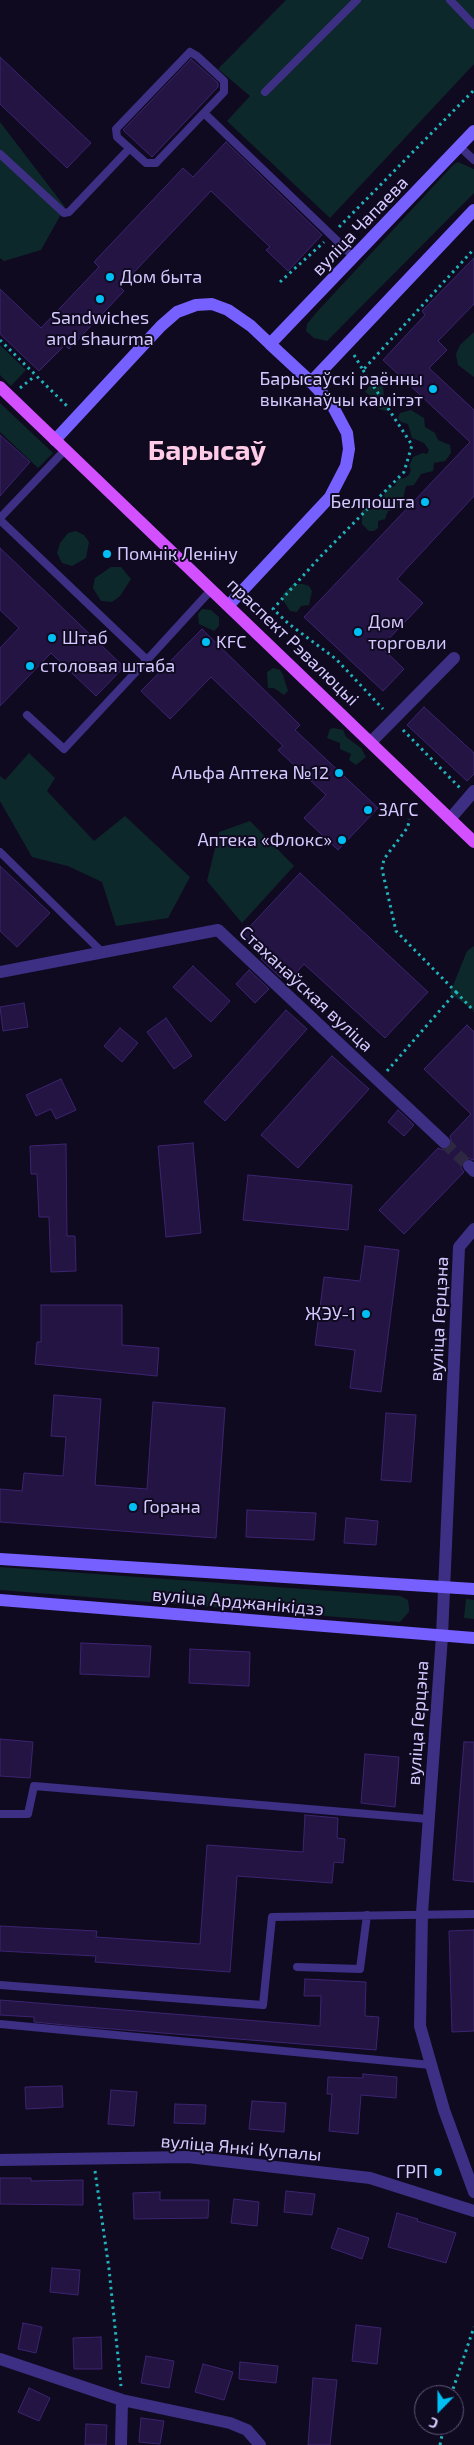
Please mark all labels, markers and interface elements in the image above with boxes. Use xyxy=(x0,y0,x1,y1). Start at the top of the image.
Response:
street label: вуліца Чапаева xyxy=(307,172,413,280)
place label: Дом быта xyxy=(120,266,202,288)
marker: Дом быта xyxy=(104,271,116,283)
marker: Sandwiches and shaurma xyxy=(94,293,106,305)
place label: Sandwiches and shaurma xyxy=(46,307,154,350)
place label: Барысаўскі раённы выканаўчы камітэт xyxy=(259,368,423,410)
marker: Барысаўскі раённы выканаўчы камітэт xyxy=(427,383,439,395)
district label: Барысаў xyxy=(148,434,266,468)
place label: Белпошта xyxy=(330,491,415,513)
marker: Белпошта xyxy=(419,496,431,508)
place label: Помнік Леніну xyxy=(117,543,238,565)
marker: Помнік Леніну xyxy=(101,548,113,560)
street label: праспект Рэвалюцыі xyxy=(223,574,363,710)
place label: Дом торговли xyxy=(368,611,447,654)
marker: Дом торговли xyxy=(352,626,364,638)
place label: Штаб xyxy=(62,627,108,649)
place label: KFC xyxy=(216,631,246,653)
marker: Штаб xyxy=(46,632,58,644)
marker: KFC xyxy=(200,636,212,648)
place label: столовая штаба xyxy=(40,655,175,677)
marker: столовая штаба xyxy=(24,660,36,672)
place label: Альфа Аптека №12 xyxy=(171,762,329,784)
marker: Альфа Аптека №12 xyxy=(333,767,345,779)
place label: ЗАГС xyxy=(378,799,418,821)
marker: ЗАГС xyxy=(362,804,374,816)
place label: Аптека «Флокс» xyxy=(197,829,332,851)
marker: Аптека «Флокс» xyxy=(336,834,348,846)
street label: Стаханаўская вуліца xyxy=(235,922,377,1056)
street label: вуліца Герцэна xyxy=(425,1256,453,1382)
place label: ЖЭУ-1 xyxy=(305,1303,356,1325)
marker: ЖЭУ-1 xyxy=(360,1308,372,1320)
place label: Горана xyxy=(143,1496,201,1518)
marker: Горана xyxy=(127,1501,139,1513)
street label: вуліца Арджанікідзэ xyxy=(151,1584,325,1620)
street label: вуліца Герцэна xyxy=(403,1660,433,1786)
street label: вуліца Янкі Купалы xyxy=(160,2130,322,2166)
place label: ГРП xyxy=(396,2161,428,2183)
marker: ГРП xyxy=(432,2166,444,2178)
north arrow xyxy=(414,2385,464,2435)
text: С xyxy=(427,2414,441,2433)

